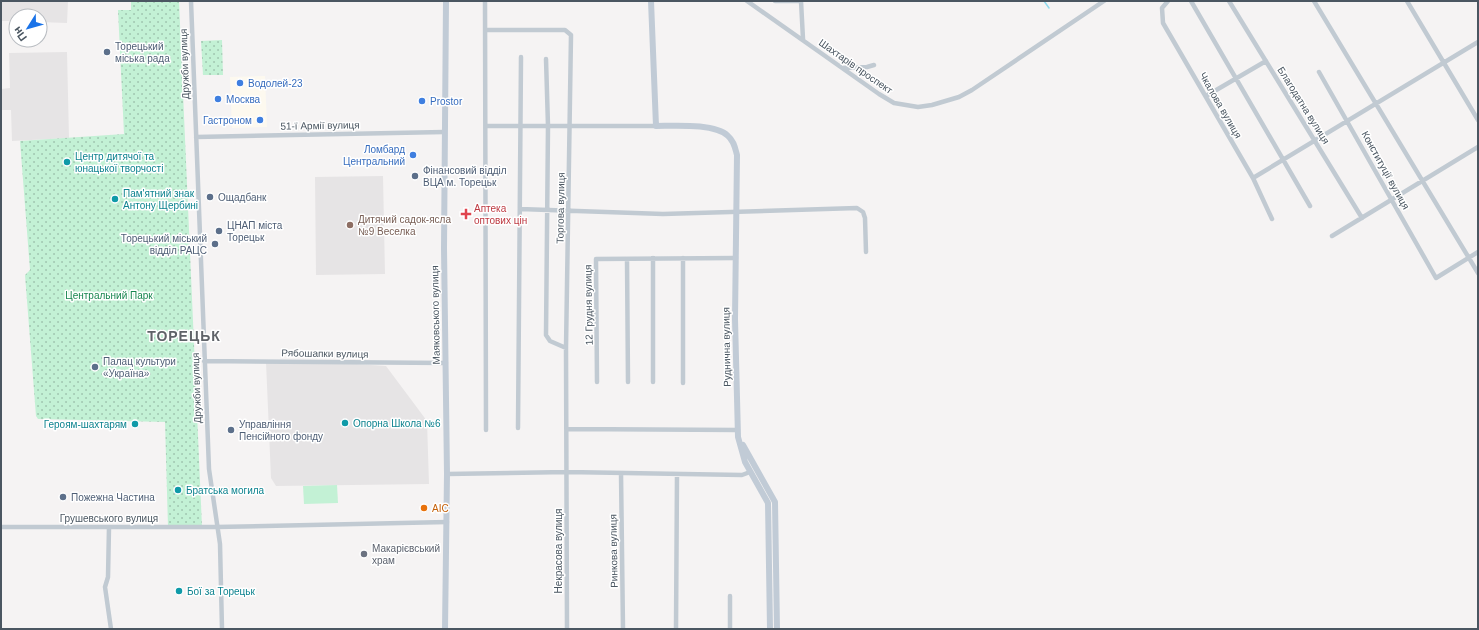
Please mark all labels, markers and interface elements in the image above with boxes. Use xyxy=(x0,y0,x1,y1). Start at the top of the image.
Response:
north arrow xyxy=(8,8,48,48)
text: Пн xyxy=(11,25,29,43)
street label: Дружби вулиця xyxy=(178,28,191,99)
street label: Шахтарів проспект xyxy=(817,37,895,96)
place label: Торецький міська рада xyxy=(115,41,170,64)
marker: Торецький міська рада xyxy=(102,47,112,57)
street label: Благодатна вулиця xyxy=(1275,65,1332,146)
street label: Чкалова вулиця xyxy=(1197,70,1244,140)
marker: Водолей-23 xyxy=(235,78,245,88)
place label: Водолей-23 xyxy=(248,78,303,89)
marker: Москва xyxy=(213,94,223,104)
place label: Москва xyxy=(226,94,261,105)
marker: Prostor xyxy=(417,96,427,106)
place label: Prostor xyxy=(430,96,463,107)
place label: Гастроном xyxy=(203,115,252,126)
marker: Гастроном xyxy=(255,115,265,125)
street label: 51-ї Армії вулиця xyxy=(280,119,360,132)
street label: Конституції вулиця xyxy=(1359,129,1412,211)
place label: Ломбард Центральний xyxy=(343,144,405,167)
marker: Ломбард Центральний xyxy=(408,150,418,160)
place label: Центр дитячої та юнацької творчості xyxy=(75,151,163,174)
marker: Центр дитячої та юнацької творчості xyxy=(62,157,72,167)
place label: Фінансовий відділ ВЦА м. Торецьк xyxy=(423,165,507,188)
marker: Фінансовий відділ ВЦА м. Торецьк xyxy=(410,171,420,181)
street label: Торгова вулиця xyxy=(554,172,567,244)
place label: Пам'ятний знак Антону Щербині xyxy=(123,188,198,211)
marker: Ощадбанк xyxy=(205,192,215,202)
place label: Ощадбанк xyxy=(218,192,267,203)
marker: Пам'ятний знак Антону Щербині xyxy=(110,194,120,204)
place label: Аптека оптових цін xyxy=(474,203,527,226)
marker: Аптека оптових цін xyxy=(461,209,471,219)
place label: Дитячий садок-ясла №9 Веселка xyxy=(358,214,451,237)
place label: ЦНАП міста Торецьк xyxy=(227,220,283,243)
marker: Дитячий садок-ясла №9 Веселка xyxy=(345,220,355,230)
marker: ЦНАП міста Торецьк xyxy=(214,226,224,236)
place label: Торецький міський відділ РАЦС xyxy=(121,233,207,256)
marker: Торецький міський відділ РАЦС xyxy=(210,239,220,249)
street label: 12 Грудня вулиця xyxy=(582,264,595,346)
street label: Маяковського вулиця xyxy=(429,265,442,365)
park label: Центральний Парк xyxy=(65,290,153,301)
street label: Руднична вулиця xyxy=(720,307,733,387)
district label: ТОРЕЦЬК xyxy=(147,328,221,344)
street label: Рябошапки вулиця xyxy=(281,347,369,360)
street label: Дружби вулиця xyxy=(190,352,203,423)
place label: Палац культури «Україна» xyxy=(103,356,176,379)
marker: Палац культури «Україна» xyxy=(90,362,100,372)
marker: Опорна Школа №6 xyxy=(340,418,350,428)
place label: Опорна Школа №6 xyxy=(353,418,441,429)
place label: Героям-шахтарям xyxy=(44,419,127,430)
marker: Героям-шахтарям xyxy=(130,419,140,429)
place label: Управління Пенсійного фонду xyxy=(239,419,323,442)
marker: Управління Пенсійного фонду xyxy=(226,425,236,435)
marker: Братська мoгила xyxy=(173,485,183,495)
place label: Братська мoгила xyxy=(186,485,265,496)
marker: Пожежна Частина xyxy=(58,492,68,502)
place label: Пожежна Частина xyxy=(71,492,155,503)
marker: АІС xyxy=(419,503,429,513)
place label: АІС xyxy=(432,503,449,514)
street label: Некрасова вулиця xyxy=(553,509,564,593)
street label: Грушевського вулиця xyxy=(60,513,158,524)
street label: Ринкова вулиця xyxy=(607,514,620,588)
place label: Макарієвський храм xyxy=(372,543,440,566)
marker: Макарієвський храм xyxy=(359,549,369,559)
marker: Бої за Торецьк xyxy=(174,586,184,596)
place label: Бої за Торецьк xyxy=(187,586,256,597)

